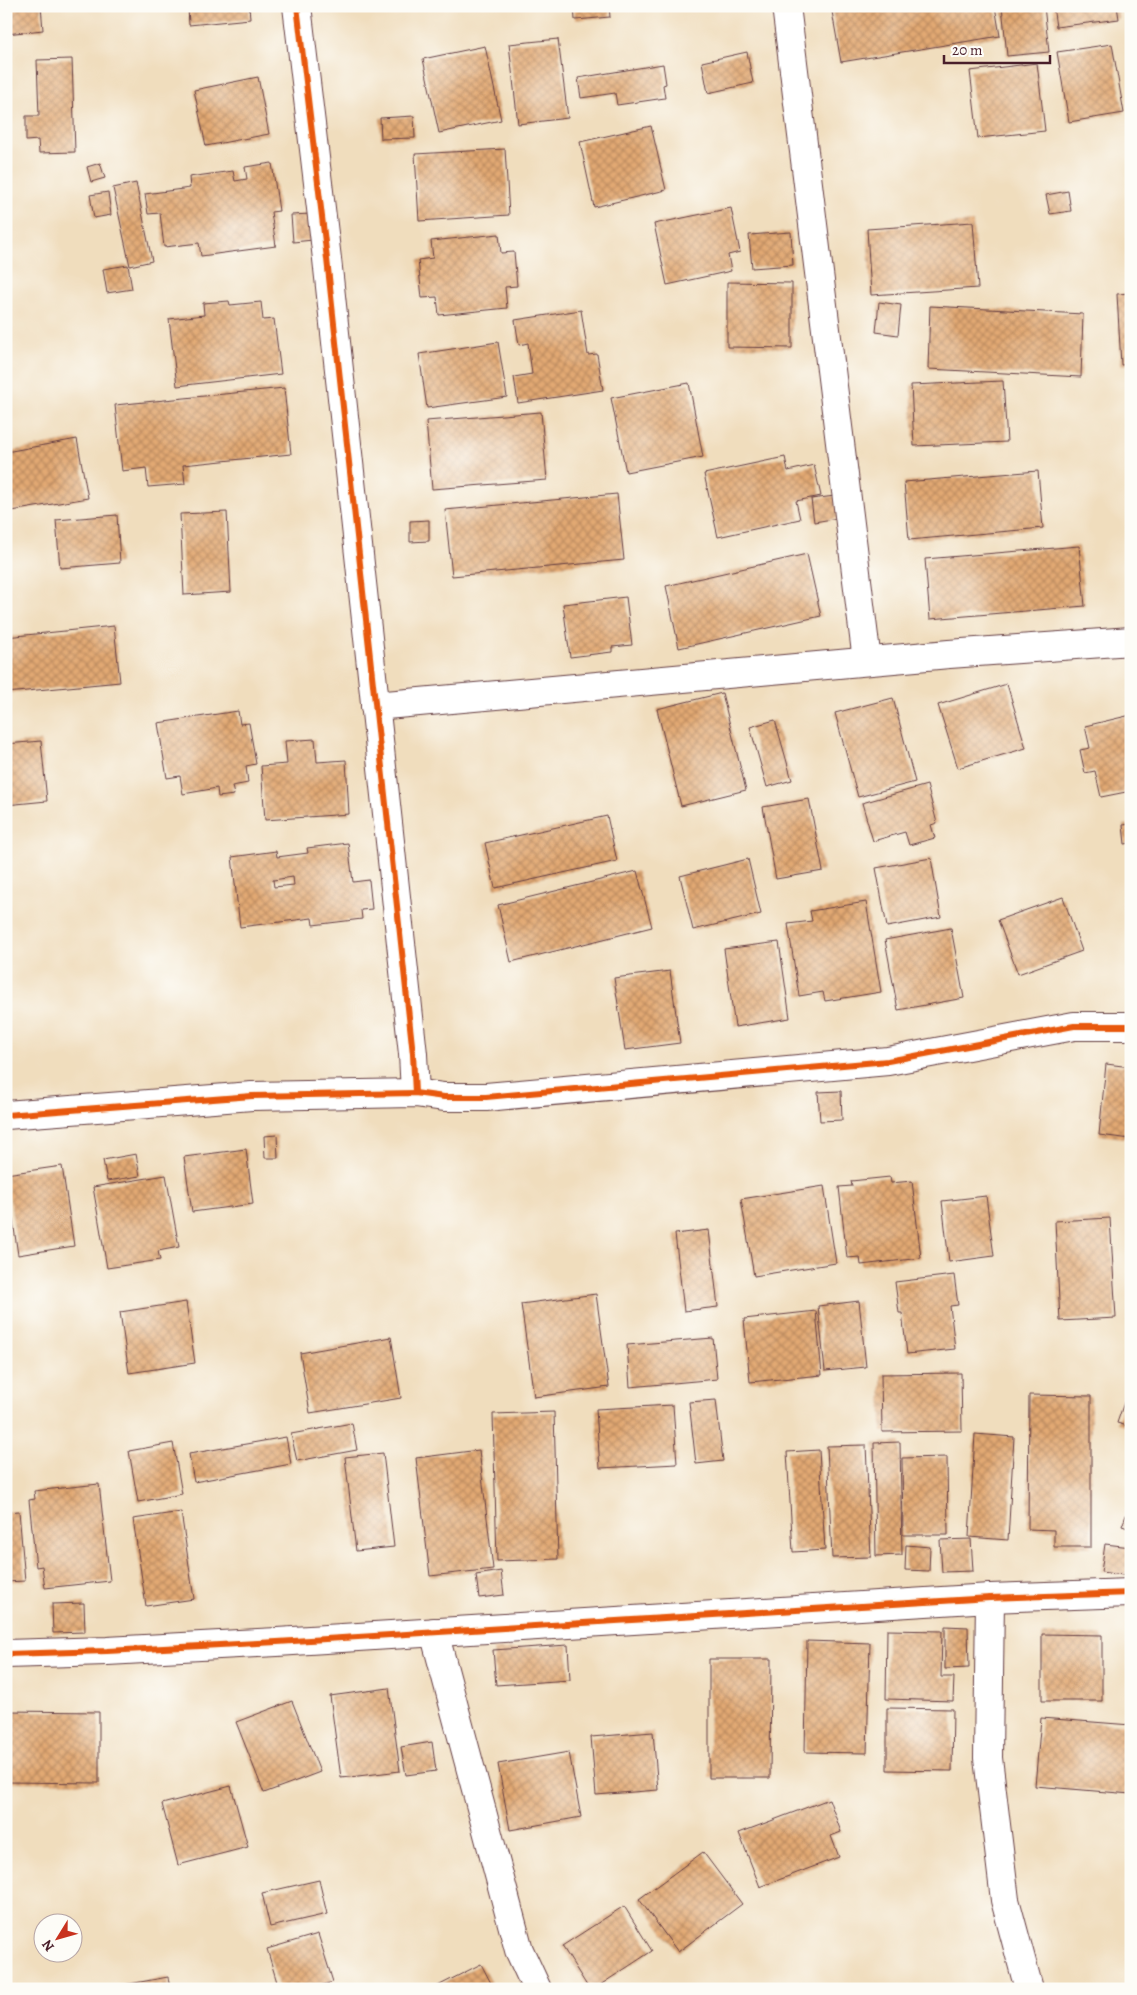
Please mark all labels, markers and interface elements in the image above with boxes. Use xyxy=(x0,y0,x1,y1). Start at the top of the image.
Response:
scale bar xyxy=(944,32,1051,64)
text: 20 m xyxy=(952,40,983,60)
north arrow xyxy=(32,1912,82,1962)
text: N xyxy=(37,1936,59,1955)

